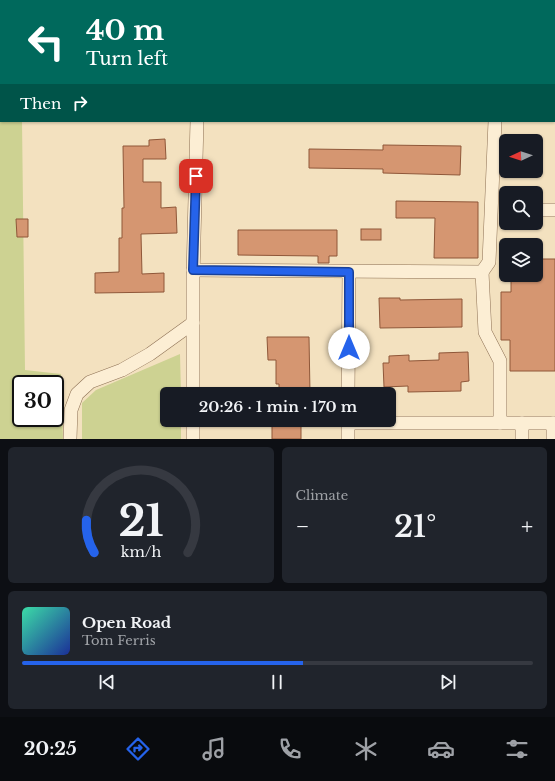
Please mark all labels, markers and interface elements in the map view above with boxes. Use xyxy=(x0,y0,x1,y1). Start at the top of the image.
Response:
text: 40 m xyxy=(86,13,164,48)
icon: left xyxy=(20,16,72,68)
text: Turn left xyxy=(86,48,168,70)
icon: right xyxy=(69,92,91,114)
text: Then xyxy=(20,94,61,113)
north arrow xyxy=(499,134,543,178)
map controls xyxy=(499,134,543,282)
pin xyxy=(179,159,213,193)
icon: arrive xyxy=(185,165,207,187)
button: search xyxy=(499,186,543,230)
button: layers xyxy=(499,238,543,282)
position arrow xyxy=(328,327,370,369)
speed limit sign: 30 xyxy=(12,375,64,427)
text: 20:26 · 1 min · 170 m xyxy=(199,397,357,416)
text: Climate xyxy=(296,487,348,504)
text: 21 xyxy=(118,496,163,547)
text: 21° xyxy=(394,508,436,545)
text: − xyxy=(296,513,309,540)
text: + xyxy=(521,513,533,540)
text: km/h xyxy=(120,543,161,561)
text: Open Road xyxy=(82,613,171,632)
text: Tom Ferris xyxy=(82,632,156,649)
icon: previous xyxy=(96,671,118,693)
icon: pause xyxy=(266,671,288,693)
icon: next xyxy=(437,671,459,693)
icon: directions xyxy=(124,735,152,763)
icon: music xyxy=(200,735,228,763)
icon: phone xyxy=(276,735,304,763)
icon: climate xyxy=(352,735,380,763)
icon: car xyxy=(427,735,455,763)
icon: filters xyxy=(503,735,531,763)
text: 20:25 xyxy=(24,738,77,760)

